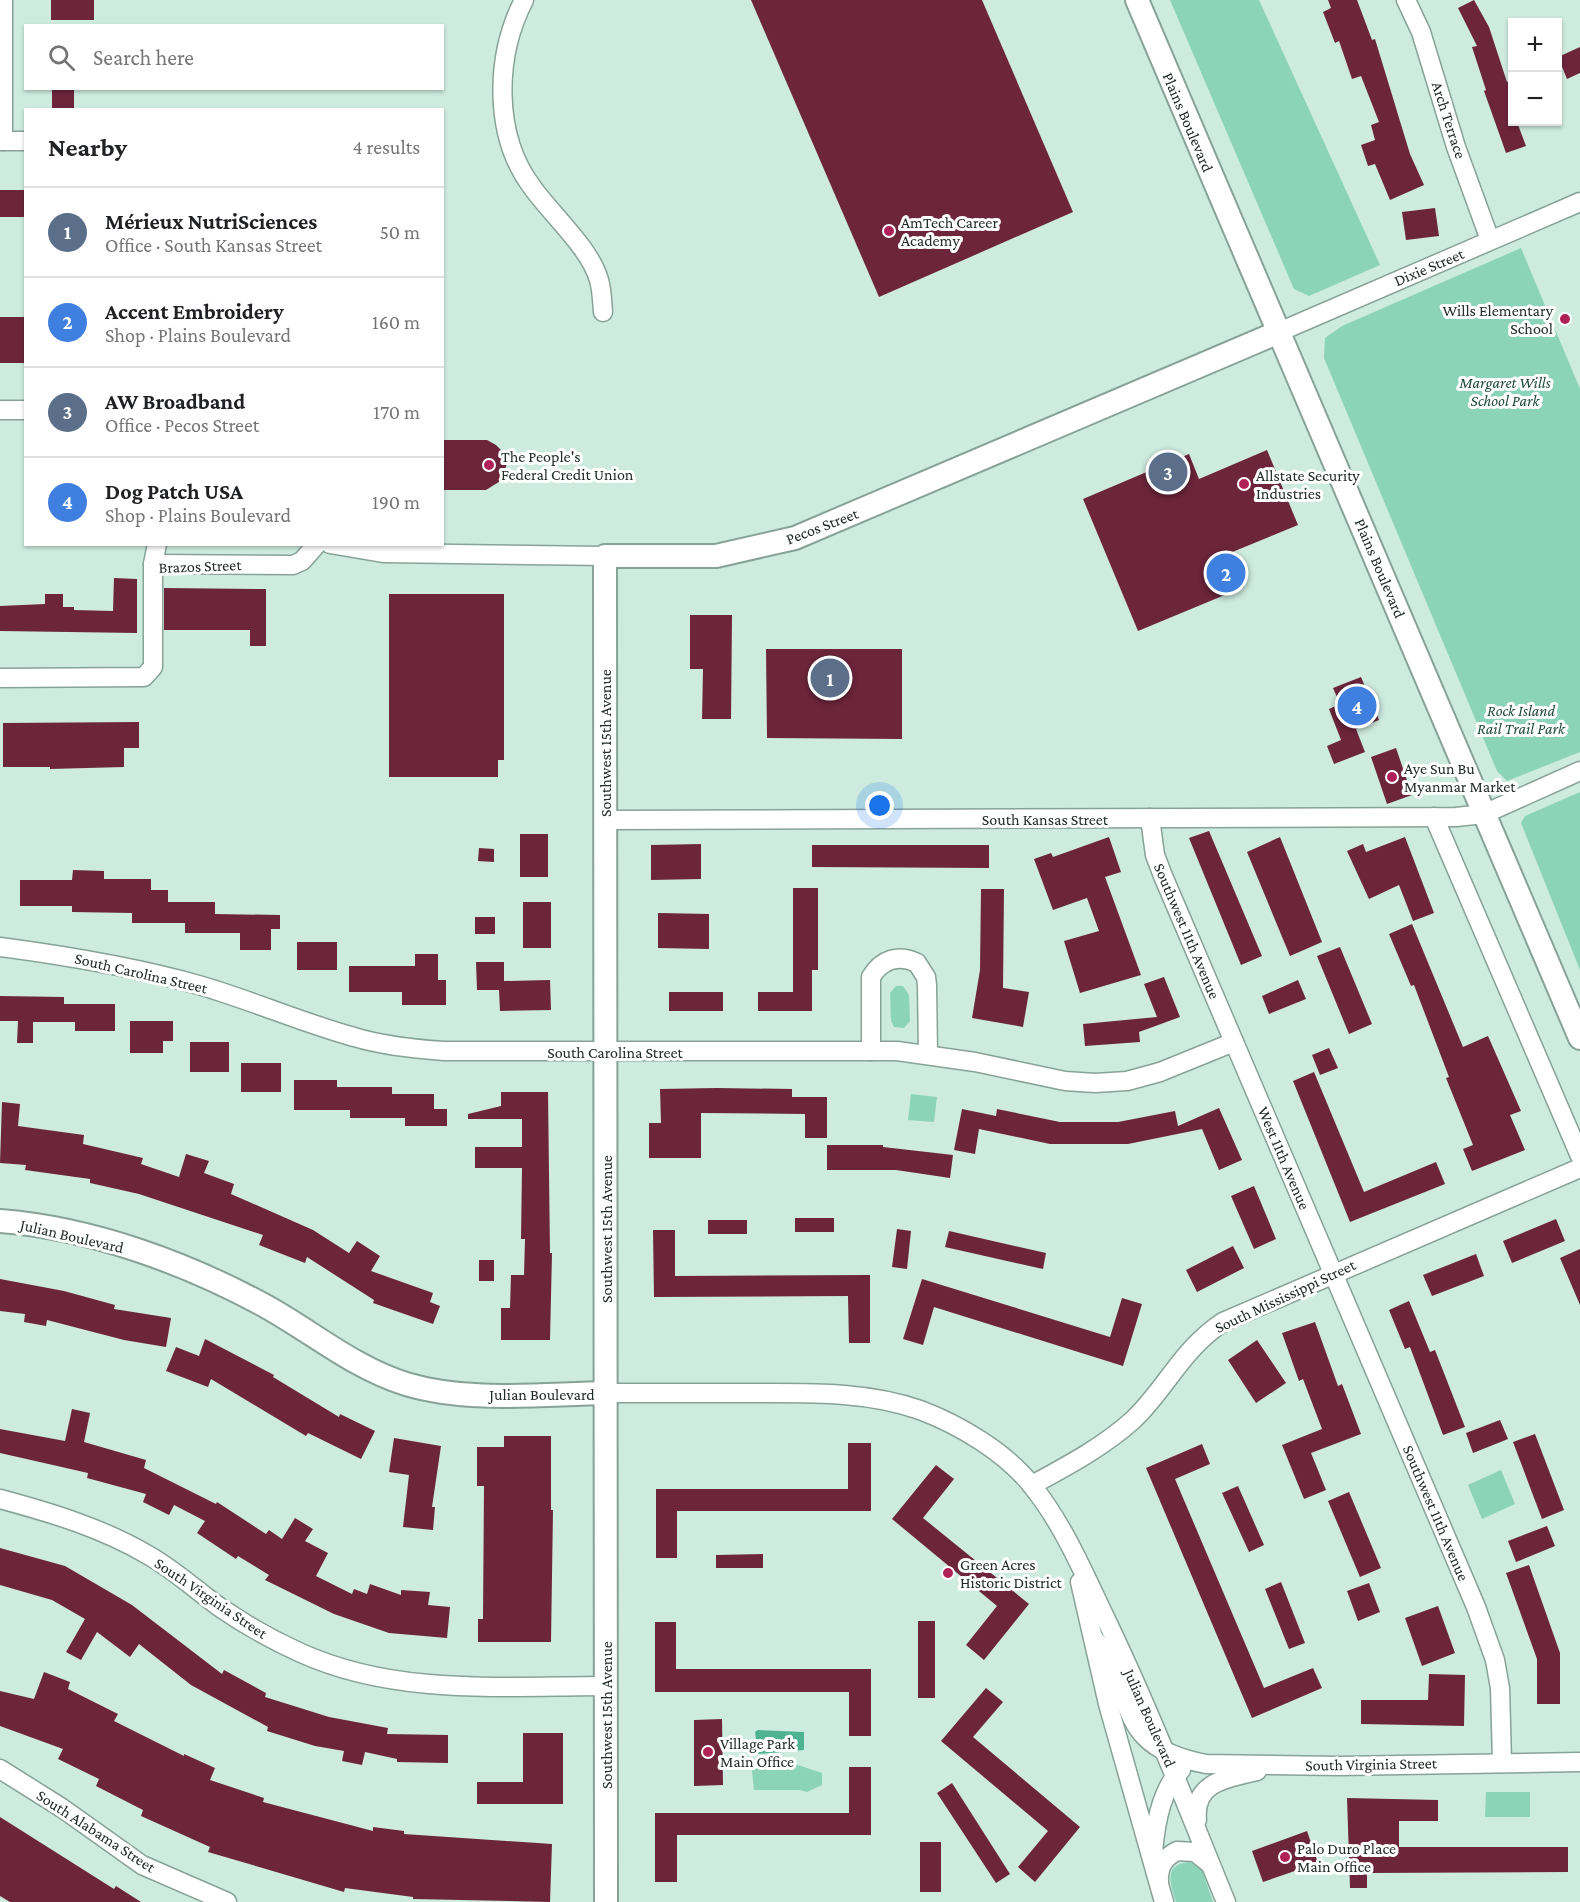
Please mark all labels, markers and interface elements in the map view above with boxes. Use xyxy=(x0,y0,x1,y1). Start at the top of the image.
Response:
map controls xyxy=(1508,18,1562,126)
button: + xyxy=(1508,18,1562,72)
search box xyxy=(24,24,444,90)
icon: search xyxy=(45,41,78,74)
text: Search here xyxy=(93,45,194,70)
street label: Plains Boulevard xyxy=(1159,70,1217,175)
button: − xyxy=(1508,72,1562,126)
street label: Arch Terrace xyxy=(1429,79,1469,161)
text: Nearby xyxy=(48,133,127,162)
text: 4 results xyxy=(353,136,420,158)
text: Mérieux NutriSciences xyxy=(105,209,317,234)
place label: AmTech Career Academy xyxy=(901,214,998,250)
text: 1 xyxy=(64,221,71,243)
text: 50 m xyxy=(379,221,420,243)
marker: AmTech Career Academy xyxy=(882,224,896,238)
text: Office · South Kansas Street xyxy=(105,234,322,256)
street label: Dixie Street xyxy=(1392,244,1467,289)
text: Accent Embroidery xyxy=(105,299,284,324)
place label: Wills Elementary School xyxy=(1443,302,1554,337)
text: 2 xyxy=(62,311,73,333)
text: 160 m xyxy=(372,311,420,333)
marker: Wills Elementary School xyxy=(1558,312,1572,326)
text: Shop · Plains Boulevard xyxy=(105,324,291,346)
park label: Margaret Wills School Park xyxy=(1458,374,1551,409)
text: AW Broadband xyxy=(105,389,245,414)
text: 3 xyxy=(63,401,72,423)
text: 170 m xyxy=(373,401,420,423)
text: Office · Pecos Street xyxy=(105,414,259,436)
place label: The People's Federal Credit Union xyxy=(501,448,634,483)
pin: 3 xyxy=(1148,450,1188,494)
marker: The People's Federal Credit Union xyxy=(482,458,496,472)
place label: Allstate Security Industries xyxy=(1256,467,1360,502)
marker: Allstate Security Industries xyxy=(1237,477,1251,491)
text: Dog Patch USA xyxy=(105,479,243,504)
text: 4 xyxy=(62,491,73,513)
text: 190 m xyxy=(372,491,420,513)
text: Shop · Plains Boulevard xyxy=(105,504,291,526)
street label: Pecos Street xyxy=(783,504,861,548)
street label: Plains Boulevard xyxy=(1351,516,1409,621)
pin: 2 xyxy=(1206,550,1246,596)
street label: Brazos Street xyxy=(158,556,242,576)
pin: 1 xyxy=(810,656,850,700)
street label: Southwest 15th Avenue xyxy=(597,669,614,817)
pin: 4 xyxy=(1338,684,1376,728)
park label: Rock Island Rail Trail Park xyxy=(1477,702,1566,737)
place label: Aye Sun Bu Myanmar Market xyxy=(1404,760,1516,796)
marker: Aye Sun Bu Myanmar Market xyxy=(1385,770,1399,784)
your location xyxy=(865,791,894,820)
street label: South Kansas Street xyxy=(982,811,1109,828)
street label: Southwest 11th Avenue xyxy=(1151,861,1223,1001)
street label: South Carolina Street xyxy=(73,949,210,997)
street label: South Carolina Street xyxy=(547,1044,684,1061)
street label: West 11th Avenue xyxy=(1255,1104,1313,1212)
street label: Southwest 15th Avenue xyxy=(598,1155,615,1303)
street label: Julian Boulevard xyxy=(17,1215,126,1257)
street label: South Mississippi Street xyxy=(1212,1256,1359,1337)
street label: Julian Boulevard xyxy=(487,1386,595,1404)
street label: Southwest 11th Avenue xyxy=(1400,1443,1472,1583)
street label: South Virginia Street xyxy=(151,1554,271,1643)
place label: Green Acres Historic District xyxy=(960,1556,1063,1591)
marker: Green Acres Historic District xyxy=(941,1566,955,1580)
street label: Southwest 15th Avenue xyxy=(598,1641,615,1789)
street label: Julian Boulevard xyxy=(1119,1665,1179,1771)
place label: Village Park Main Office xyxy=(720,1735,795,1770)
marker: Village Park Main Office xyxy=(701,1745,715,1759)
street label: South Virginia Street xyxy=(1305,1754,1438,1775)
street label: South Alabama Street xyxy=(34,1786,159,1876)
place label: Palo Duro Place Main Office xyxy=(1297,1840,1396,1875)
marker: Palo Duro Place Main Office xyxy=(1278,1850,1292,1864)

